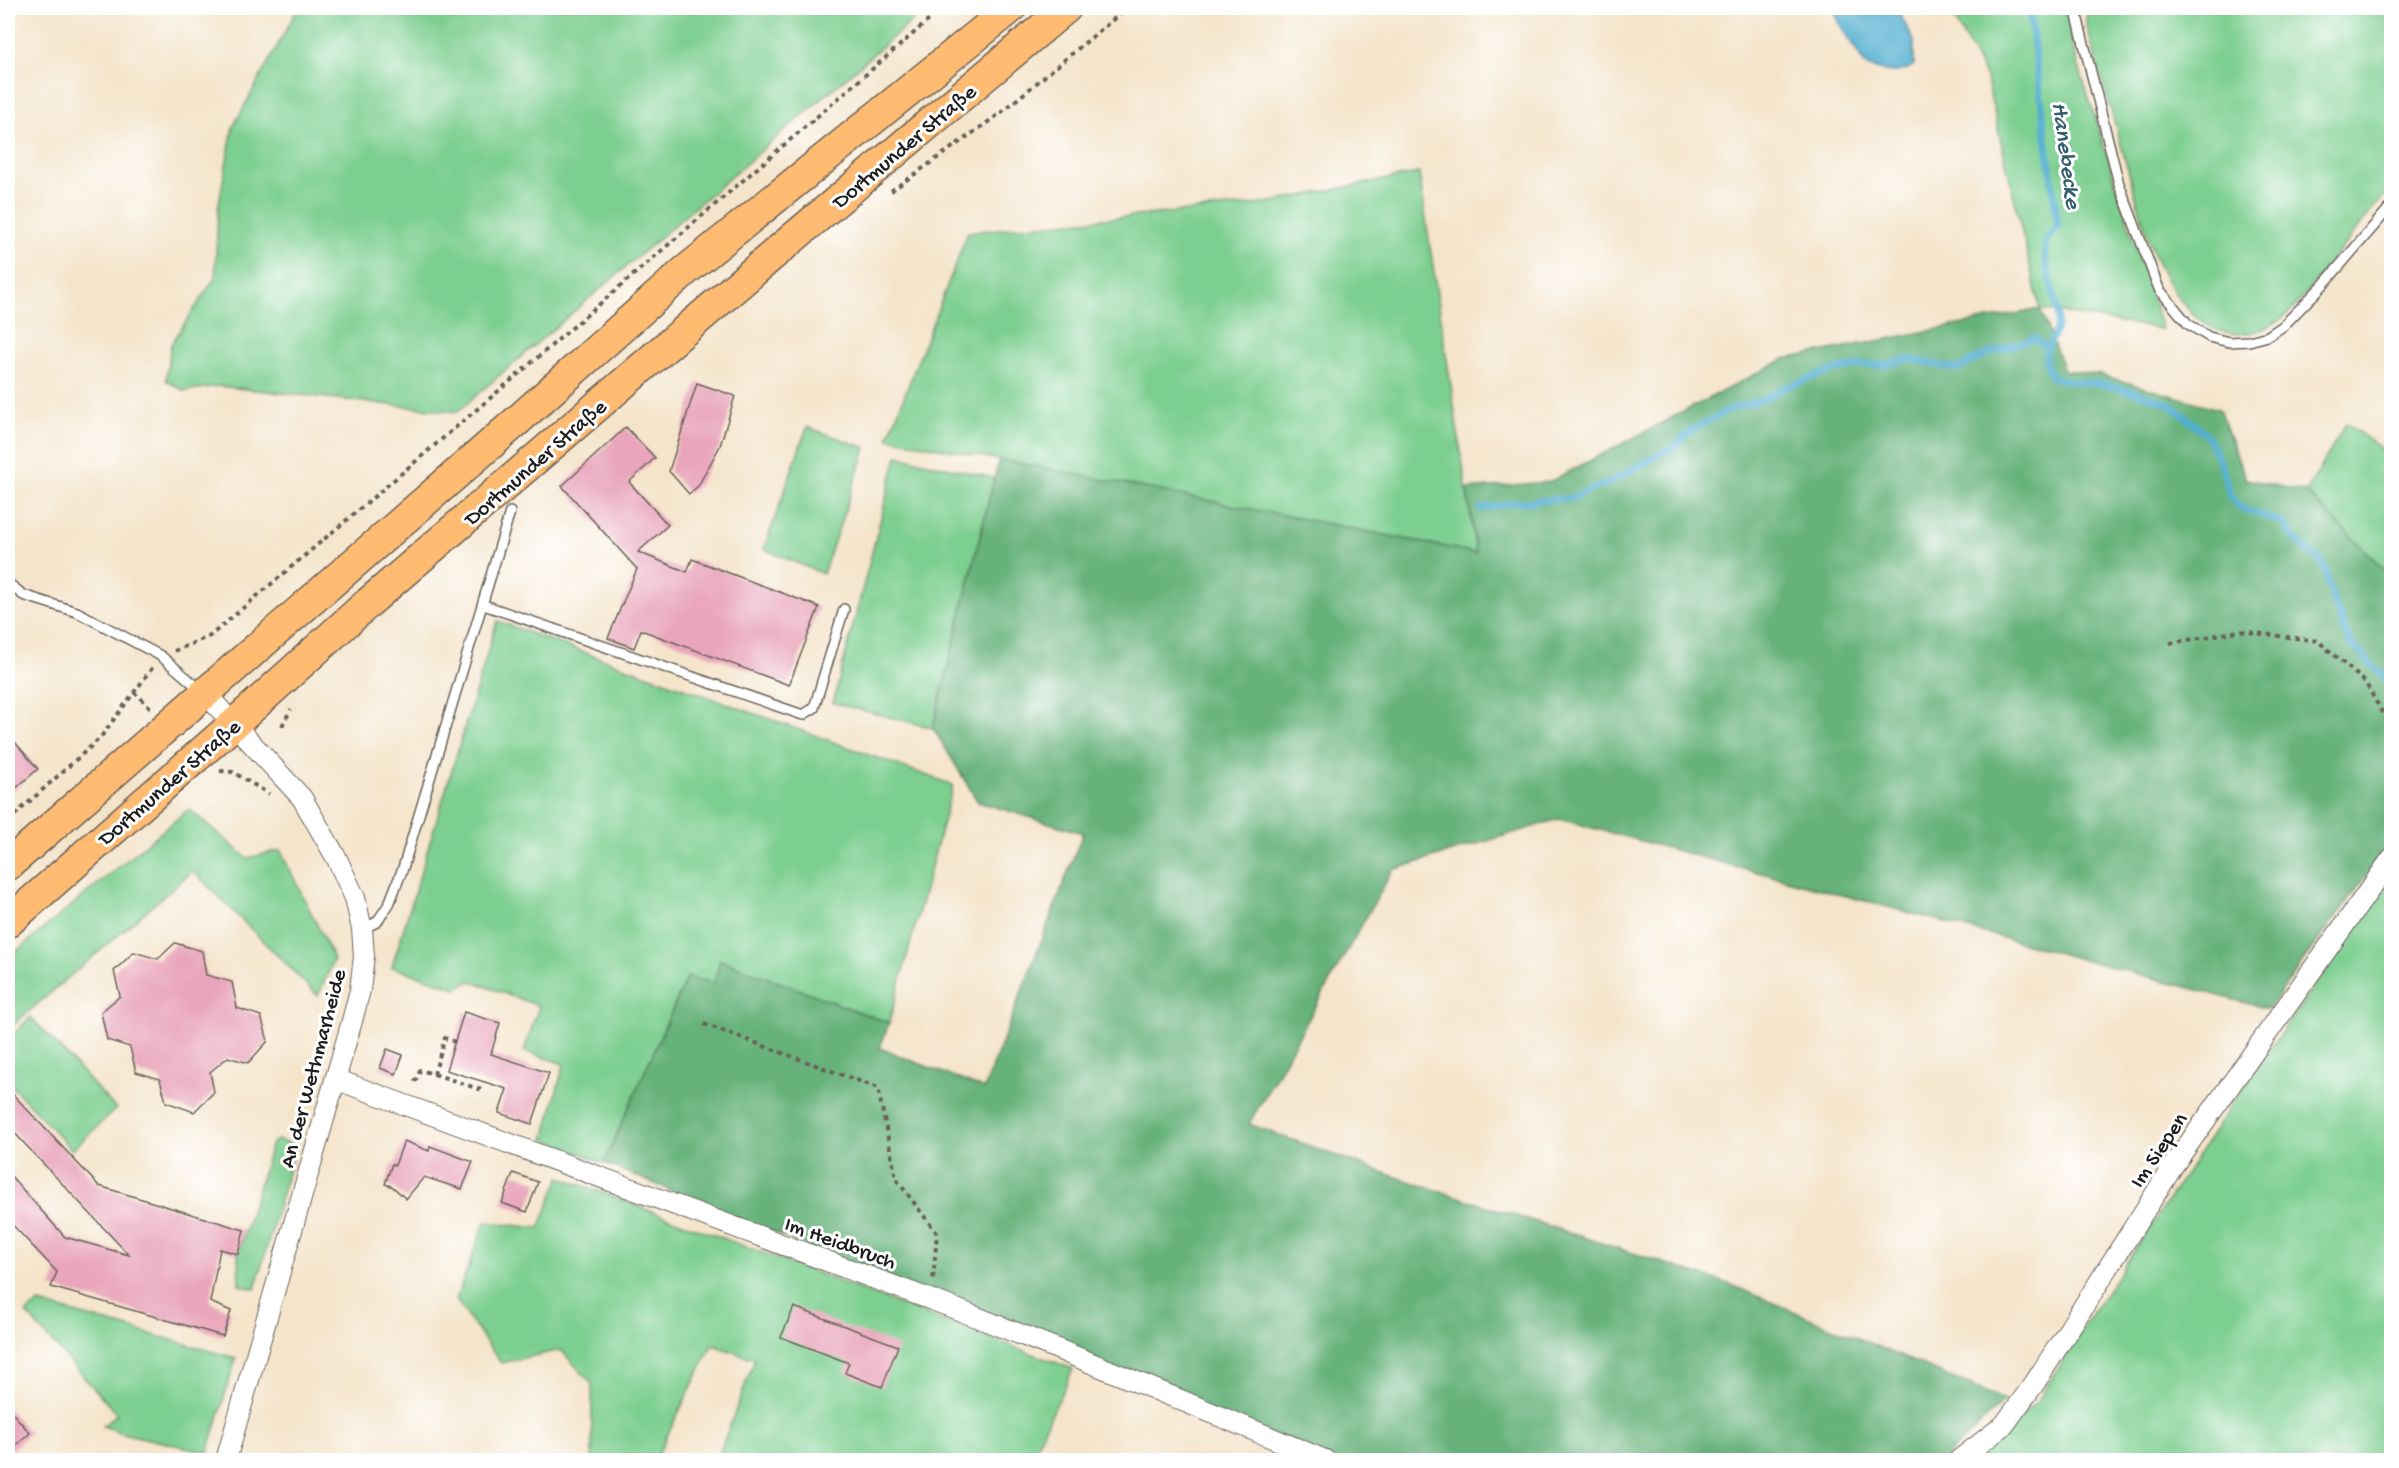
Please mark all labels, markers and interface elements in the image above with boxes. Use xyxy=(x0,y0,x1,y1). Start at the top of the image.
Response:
street label: Dortmunder Straße xyxy=(827,80,983,217)
water label: Hanebecke xyxy=(2043,100,2087,212)
street label: Dortmunder Straße xyxy=(459,395,614,534)
street label: Dortmunder Straße xyxy=(93,715,248,854)
street label: An der Wethmarheide xyxy=(276,966,354,1171)
street label: Im Siepen xyxy=(2126,1108,2195,1194)
street label: Im Heidbruch xyxy=(780,1213,899,1277)

